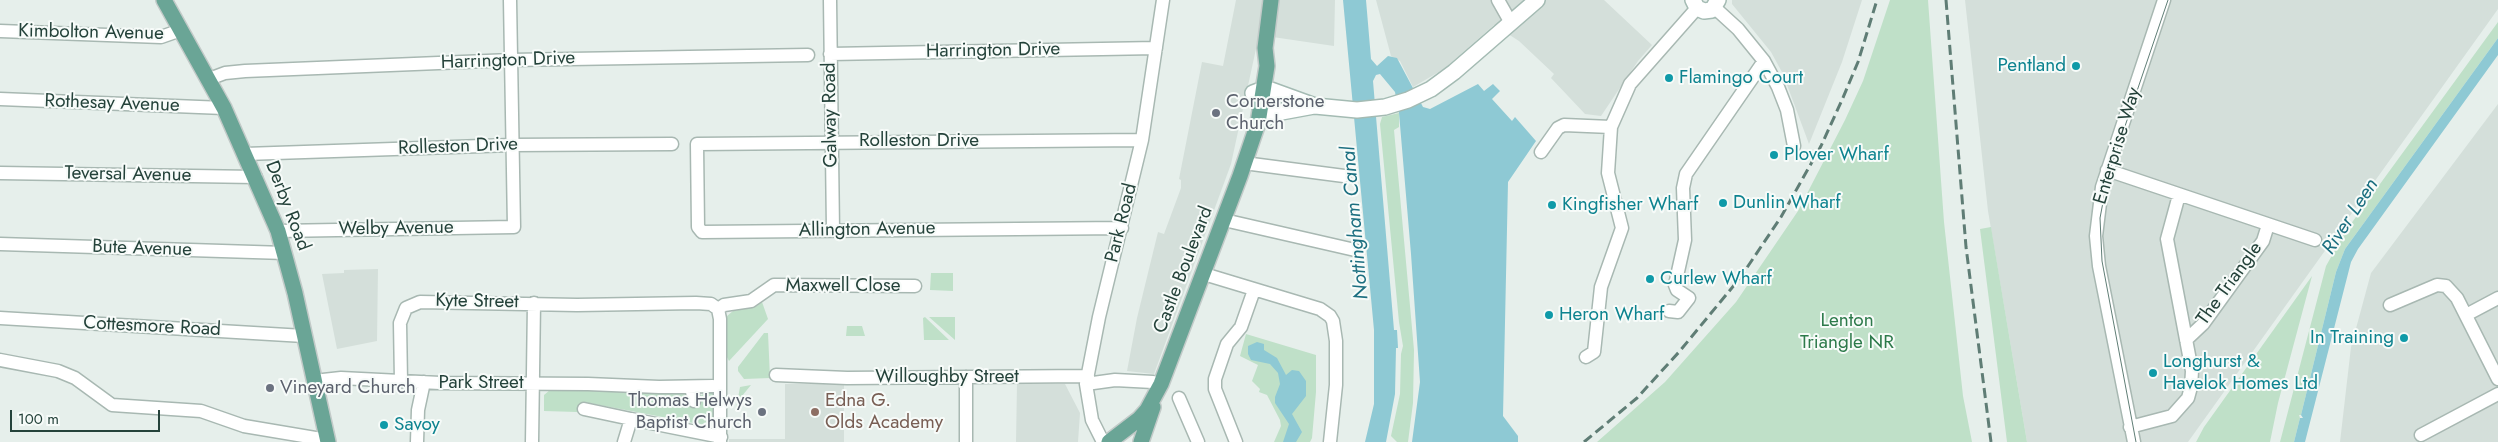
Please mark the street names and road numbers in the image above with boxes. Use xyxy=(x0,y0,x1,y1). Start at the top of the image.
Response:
street label: Kimbolton Avenue xyxy=(18,20,164,46)
street label: Harrington Drive xyxy=(926,38,1060,64)
street label: Harrington Drive xyxy=(440,47,576,75)
street label: Galway Road xyxy=(819,62,843,168)
street label: Enterprise Way xyxy=(2089,85,2147,207)
street label: Rothesay Avenue xyxy=(44,90,180,118)
street label: Rolleston Drive xyxy=(859,130,979,152)
street label: Rolleston Drive xyxy=(398,134,518,160)
street label: Derby Road xyxy=(259,158,315,254)
street label: Teversal Avenue xyxy=(64,162,192,188)
street label: Park Road xyxy=(1101,181,1143,265)
street label: Castle Boulevard xyxy=(1149,203,1219,337)
street label: Welby Avenue xyxy=(338,217,454,241)
street label: Allington Avenue xyxy=(798,217,936,243)
street label: Bute Avenue xyxy=(92,236,192,262)
street label: The Triangle xyxy=(2192,238,2268,330)
street label: Maxwell Close xyxy=(786,275,900,297)
street label: Kyte Street xyxy=(435,290,519,314)
street label: Cottesmore Road xyxy=(83,312,221,342)
street label: Willoughby Street xyxy=(875,366,1019,388)
street label: Park Street xyxy=(439,372,523,394)

